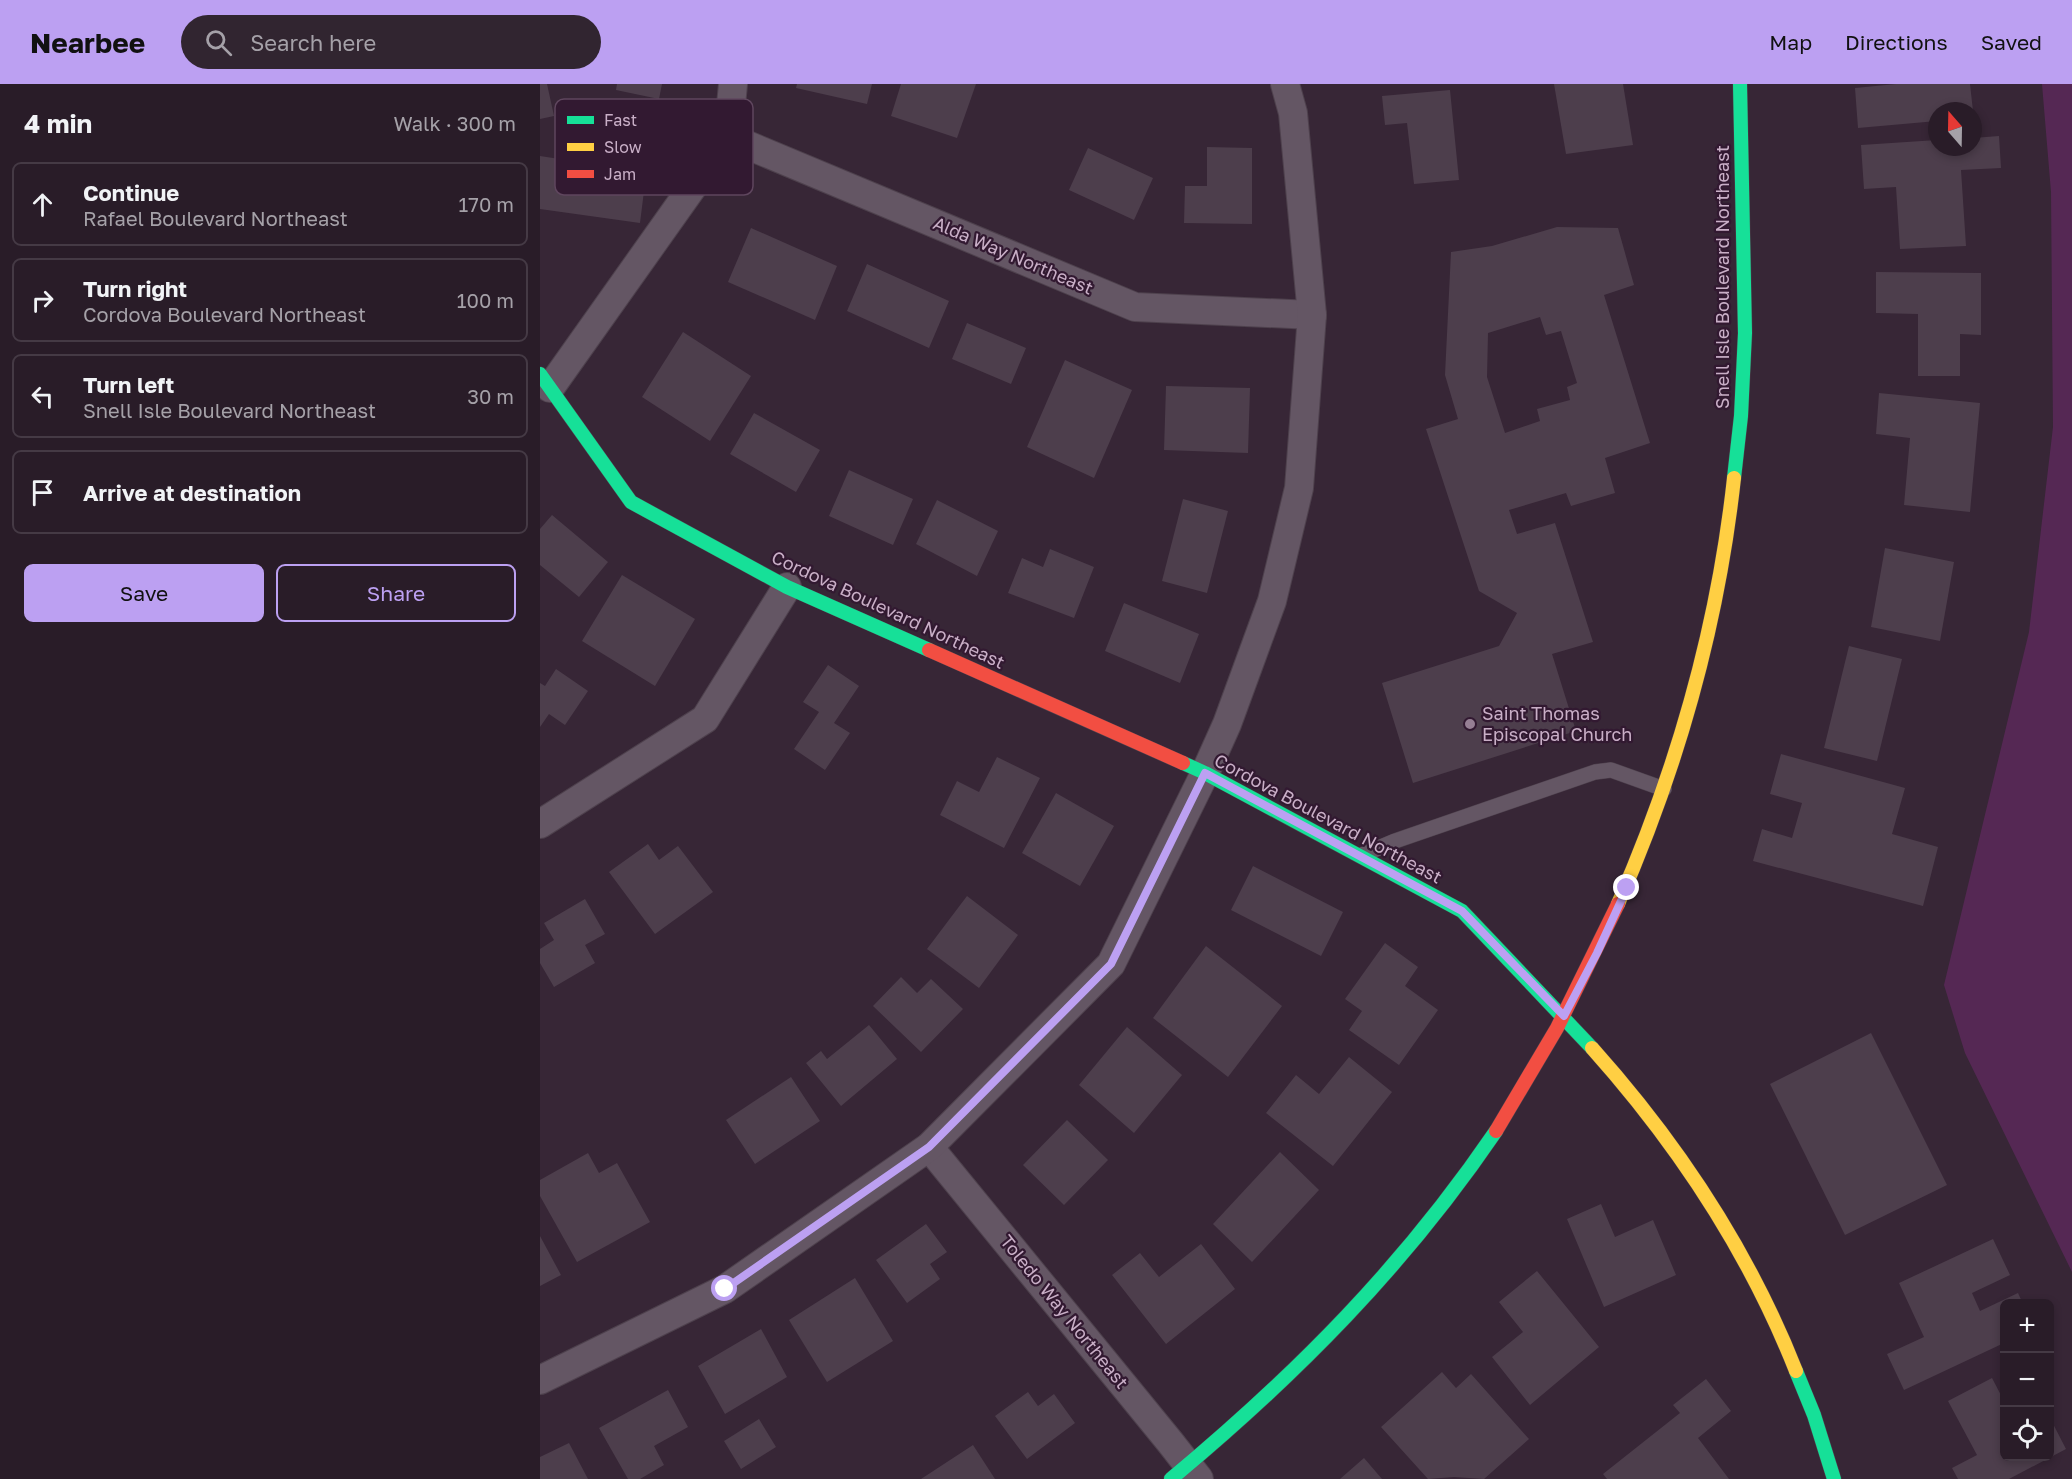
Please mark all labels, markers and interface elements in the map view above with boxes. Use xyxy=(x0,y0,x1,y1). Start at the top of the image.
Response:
search box xyxy=(181,15,601,69)
text: Nearbee xyxy=(30,26,145,59)
icon: search xyxy=(202,26,235,59)
text: Search here xyxy=(250,29,376,56)
text: Map xyxy=(1769,29,1812,55)
text: Directions xyxy=(1845,29,1948,55)
text: Saved xyxy=(1981,29,2042,55)
legend xyxy=(555,99,753,195)
north arrow xyxy=(1928,102,1982,156)
text: 4 min xyxy=(24,108,92,139)
text: Fast xyxy=(604,110,637,130)
text: Walk · 300 m xyxy=(393,111,516,135)
text: Slow xyxy=(604,137,642,157)
street label: Snell Isle Boulevard Northeast xyxy=(1711,145,1733,409)
text: Jam xyxy=(604,164,636,184)
text: Continue xyxy=(83,179,179,206)
icon: ahead xyxy=(26,188,59,221)
text: 170 m xyxy=(459,192,514,216)
text: Rafael Boulevard Northeast xyxy=(83,206,348,230)
street label: Alda Way Northeast xyxy=(930,211,1097,299)
text: Turn right xyxy=(83,275,187,302)
icon: right xyxy=(26,284,59,317)
text: 100 m xyxy=(457,288,514,312)
text: Cordova Boulevard Northeast xyxy=(83,302,366,326)
text: Turn left xyxy=(83,371,174,398)
icon: left xyxy=(26,380,59,413)
text: 30 m xyxy=(467,384,514,408)
text: Snell Isle Boulevard Northeast xyxy=(83,398,376,422)
icon: arrive xyxy=(26,476,59,509)
text: Arrive at destination xyxy=(83,479,301,506)
street label: Cordova Boulevard Northeast xyxy=(768,545,1008,673)
button: Save xyxy=(24,564,264,622)
button: Share xyxy=(276,564,516,622)
place label: Saint Thomas Episcopal Church xyxy=(1482,702,1632,745)
marker: Saint Thomas Episcopal Church xyxy=(1463,717,1477,731)
street label: Cordova Boulevard Northeast xyxy=(1211,749,1446,888)
route end xyxy=(1613,874,1639,900)
street label: Toledo Way Northeast xyxy=(996,1230,1133,1393)
route start xyxy=(711,1275,737,1301)
map controls xyxy=(2000,1299,2054,1461)
button: + xyxy=(2000,1299,2054,1353)
button: − xyxy=(2000,1353,2054,1407)
button: locate xyxy=(2000,1407,2054,1461)

